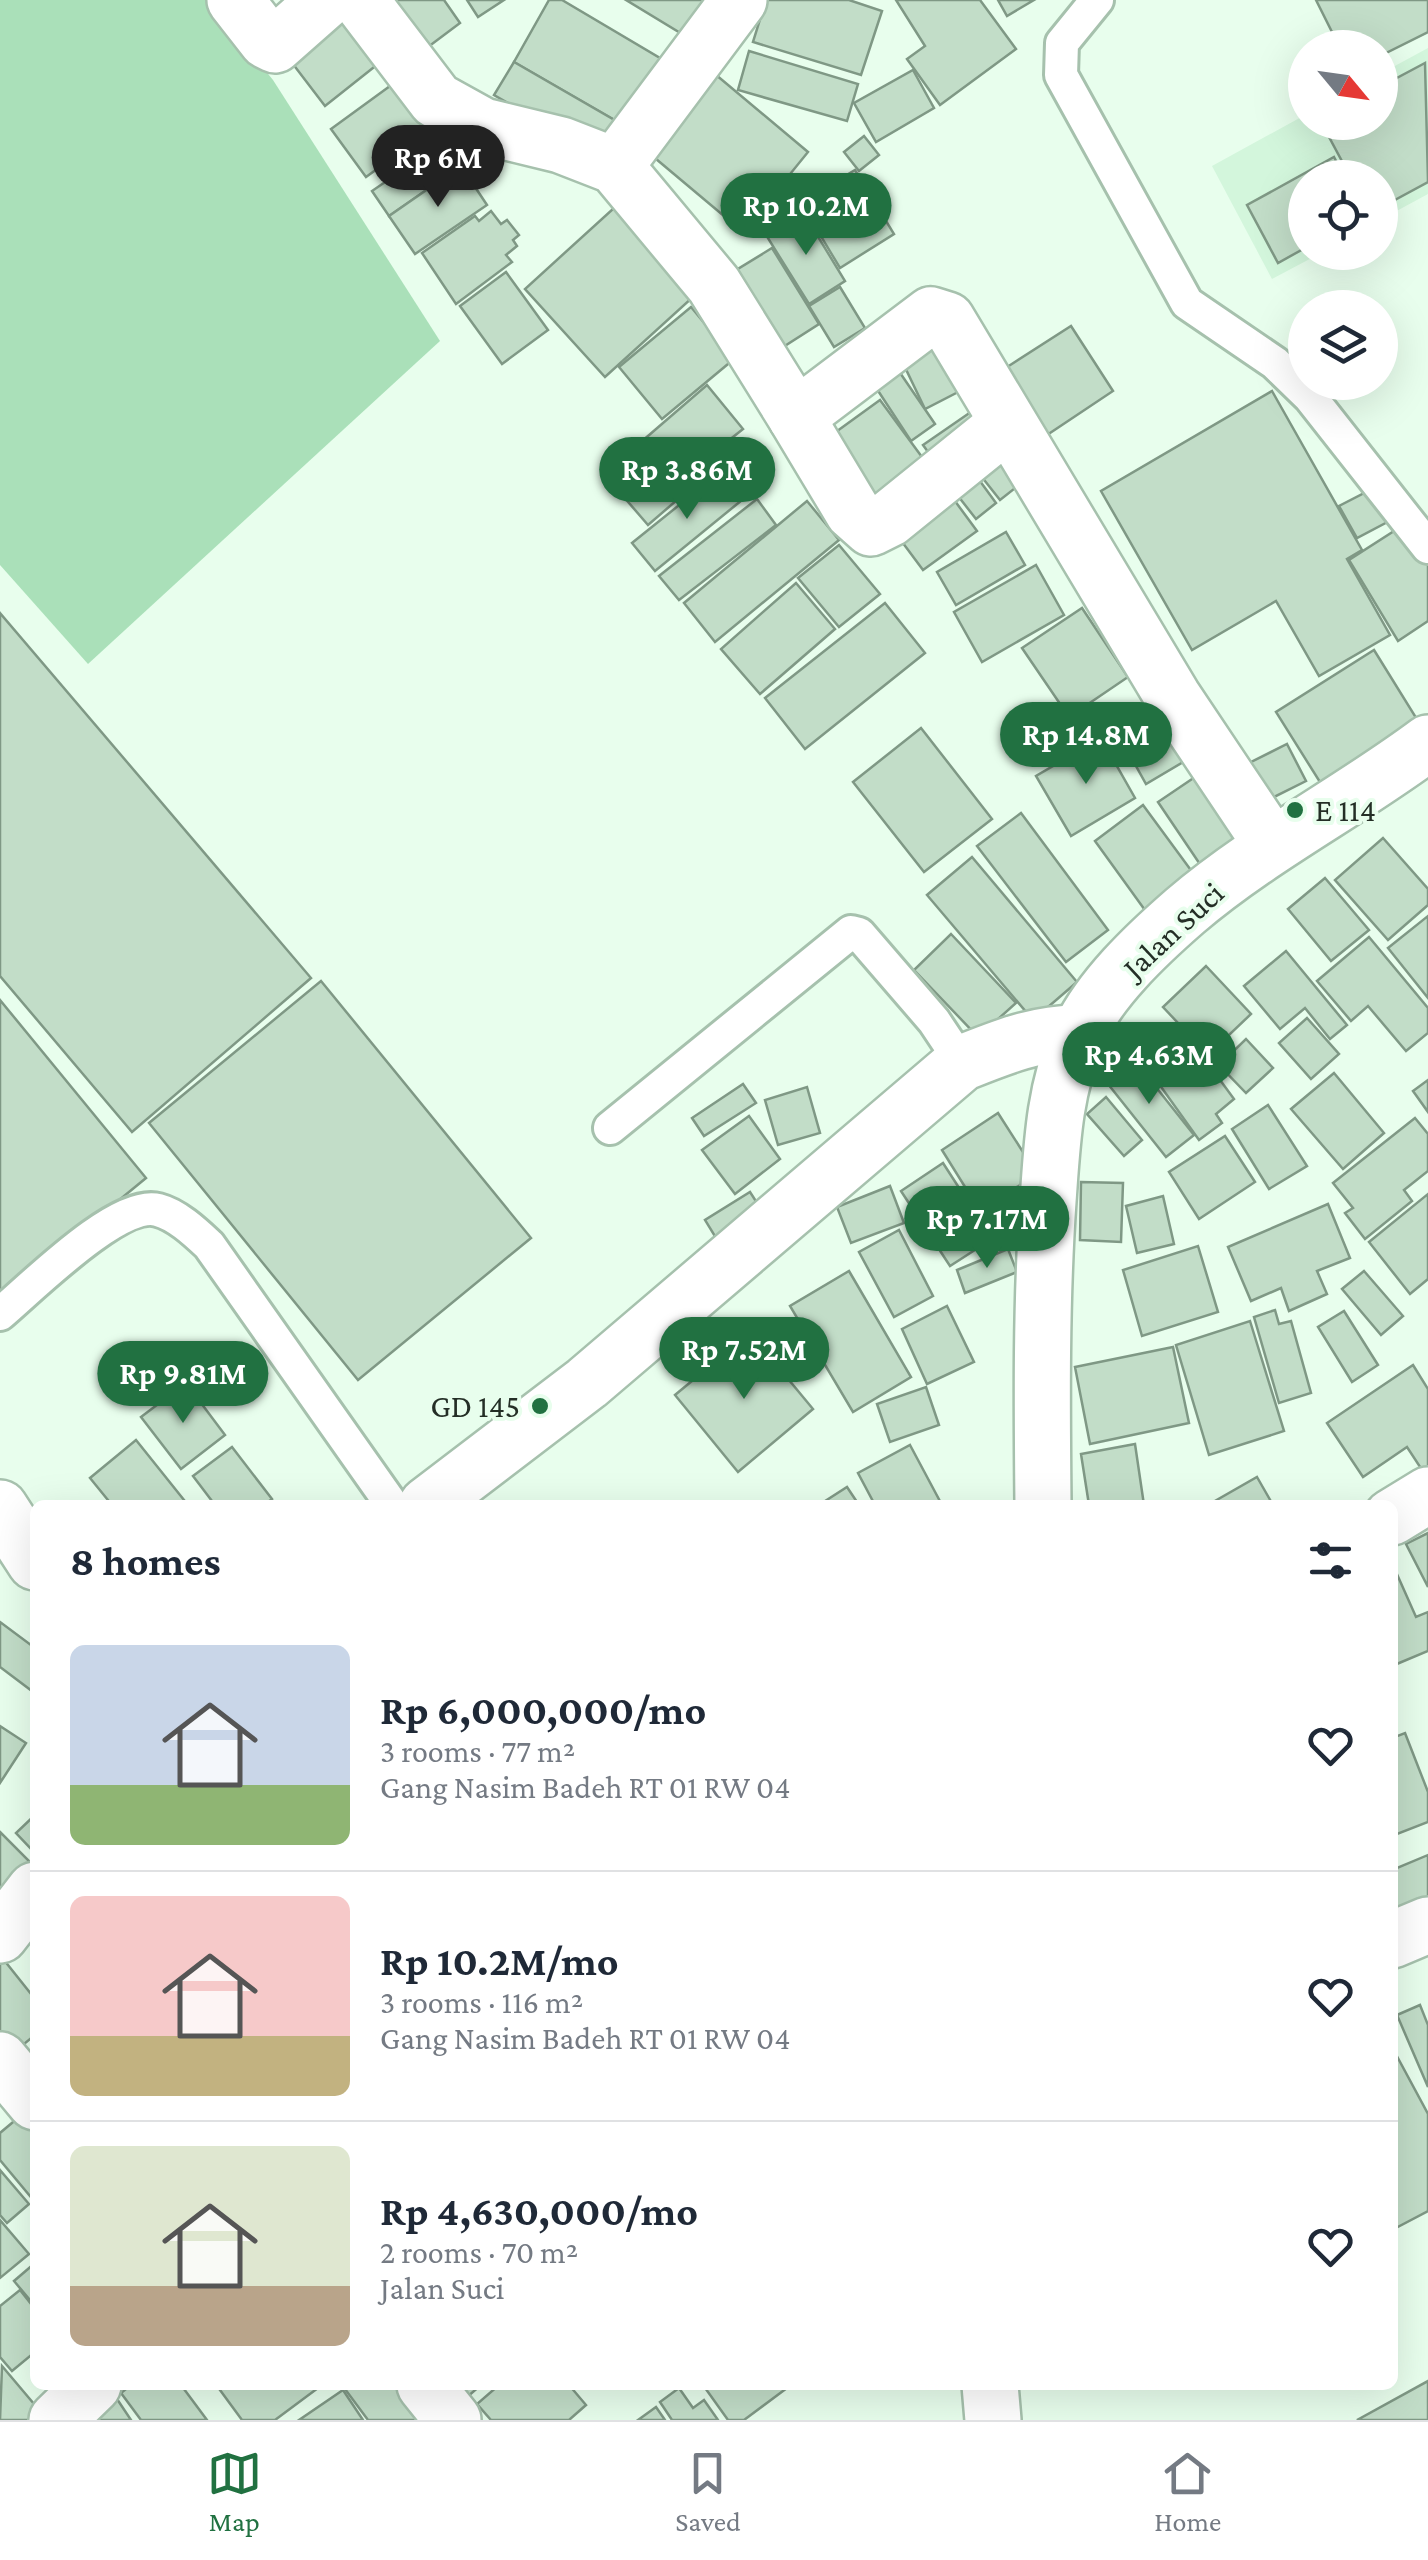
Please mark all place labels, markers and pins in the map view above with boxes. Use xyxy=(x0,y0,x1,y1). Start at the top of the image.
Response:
pin: Rp 6M xyxy=(368,125,508,210)
pin: Rp 10.2M xyxy=(703,173,909,258)
pin: Rp 3.86M xyxy=(584,437,790,522)
pin: Rp 14.8M xyxy=(983,702,1189,787)
place label: E 114 xyxy=(1315,792,1376,828)
marker: E 114 xyxy=(1284,799,1306,821)
pin: Rp 4.63M xyxy=(1046,1022,1252,1107)
pin: Rp 7.17M xyxy=(884,1186,1090,1271)
pin: Rp 7.52M xyxy=(641,1317,847,1402)
pin: Rp 9.81M xyxy=(80,1341,286,1426)
place label: GD 145 xyxy=(431,1388,520,1424)
marker: GD 145 xyxy=(529,1395,551,1417)

